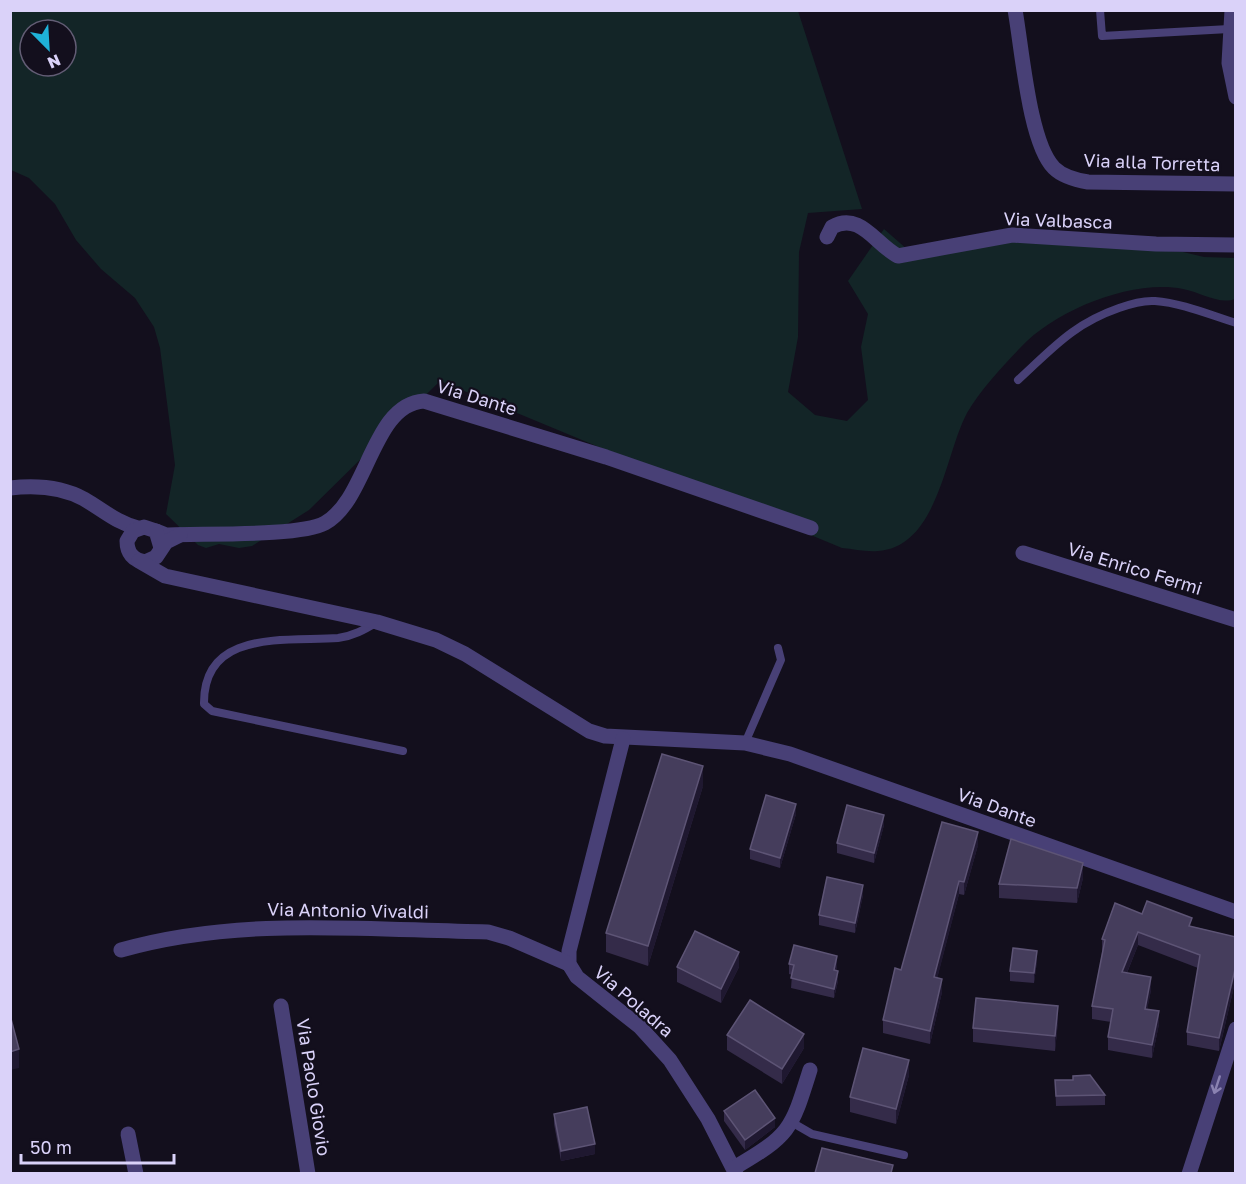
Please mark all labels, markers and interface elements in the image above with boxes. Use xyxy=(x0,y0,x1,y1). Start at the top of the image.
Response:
north arrow xyxy=(18,18,78,78)
text: N xyxy=(44,50,64,73)
street label: Via alla Torretta xyxy=(1083,149,1221,175)
street label: Via Valbasca xyxy=(1003,207,1113,233)
street label: Via Dante xyxy=(434,374,520,420)
street label: Via Enrico Fermi xyxy=(1065,537,1205,599)
street label: Via Dante xyxy=(954,782,1040,832)
street label: Via Antonio Vivaldi xyxy=(267,898,429,922)
street label: Via Poladra xyxy=(590,961,678,1041)
street label: Via Paolo Giovio xyxy=(292,1017,336,1157)
one-way arrow xyxy=(1211,1075,1222,1094)
scale bar xyxy=(21,1127,174,1165)
text: 50 m xyxy=(30,1136,72,1158)

